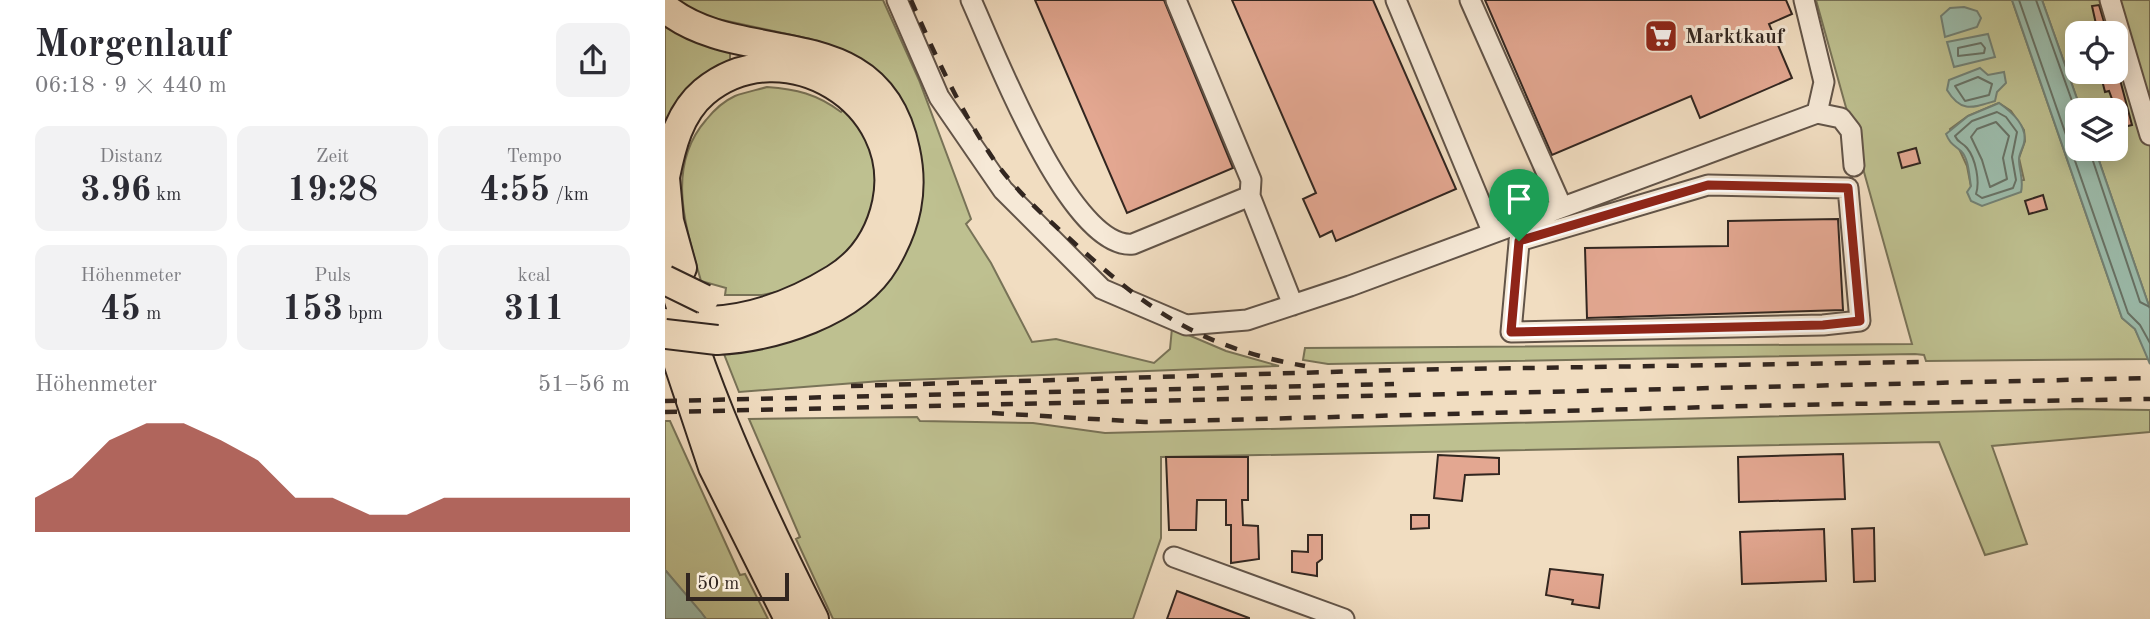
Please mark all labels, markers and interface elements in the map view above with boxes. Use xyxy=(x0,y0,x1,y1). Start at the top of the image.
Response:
supermarket icon: Marktkauf xyxy=(1642,17,1680,55)
map controls xyxy=(2065,21,2128,161)
button: locate xyxy=(2065,21,2128,84)
button: share xyxy=(556,23,630,97)
text: Morgenlauf xyxy=(35,27,230,65)
place label: Marktkauf xyxy=(1685,27,1786,48)
text: 06:18 · 9 × 440 m xyxy=(35,74,227,97)
button: layers xyxy=(2065,98,2128,161)
text: Distanz xyxy=(99,148,162,167)
text: Zeit xyxy=(316,148,349,167)
text: Tempo xyxy=(506,148,562,167)
pin xyxy=(1489,169,1549,241)
text: 3.96 xyxy=(80,173,151,208)
text: 19:28 xyxy=(287,173,378,208)
text: 4:55 xyxy=(479,173,550,208)
icon: arrive xyxy=(1500,180,1538,218)
text: km xyxy=(151,186,181,205)
text: /km xyxy=(550,186,589,205)
text: Höhenmeter xyxy=(80,267,181,286)
text: Puls xyxy=(314,267,351,286)
text: kcal xyxy=(518,267,551,286)
text: 45 xyxy=(100,292,141,327)
text: 153 xyxy=(282,292,343,327)
text: 311 xyxy=(504,292,565,327)
text: m xyxy=(141,305,161,324)
text: bpm xyxy=(343,305,383,324)
text: Höhenmeter xyxy=(35,373,157,396)
text: 51–56 m xyxy=(538,373,630,396)
scale bar xyxy=(686,570,789,602)
text: 50 m xyxy=(697,575,739,594)

